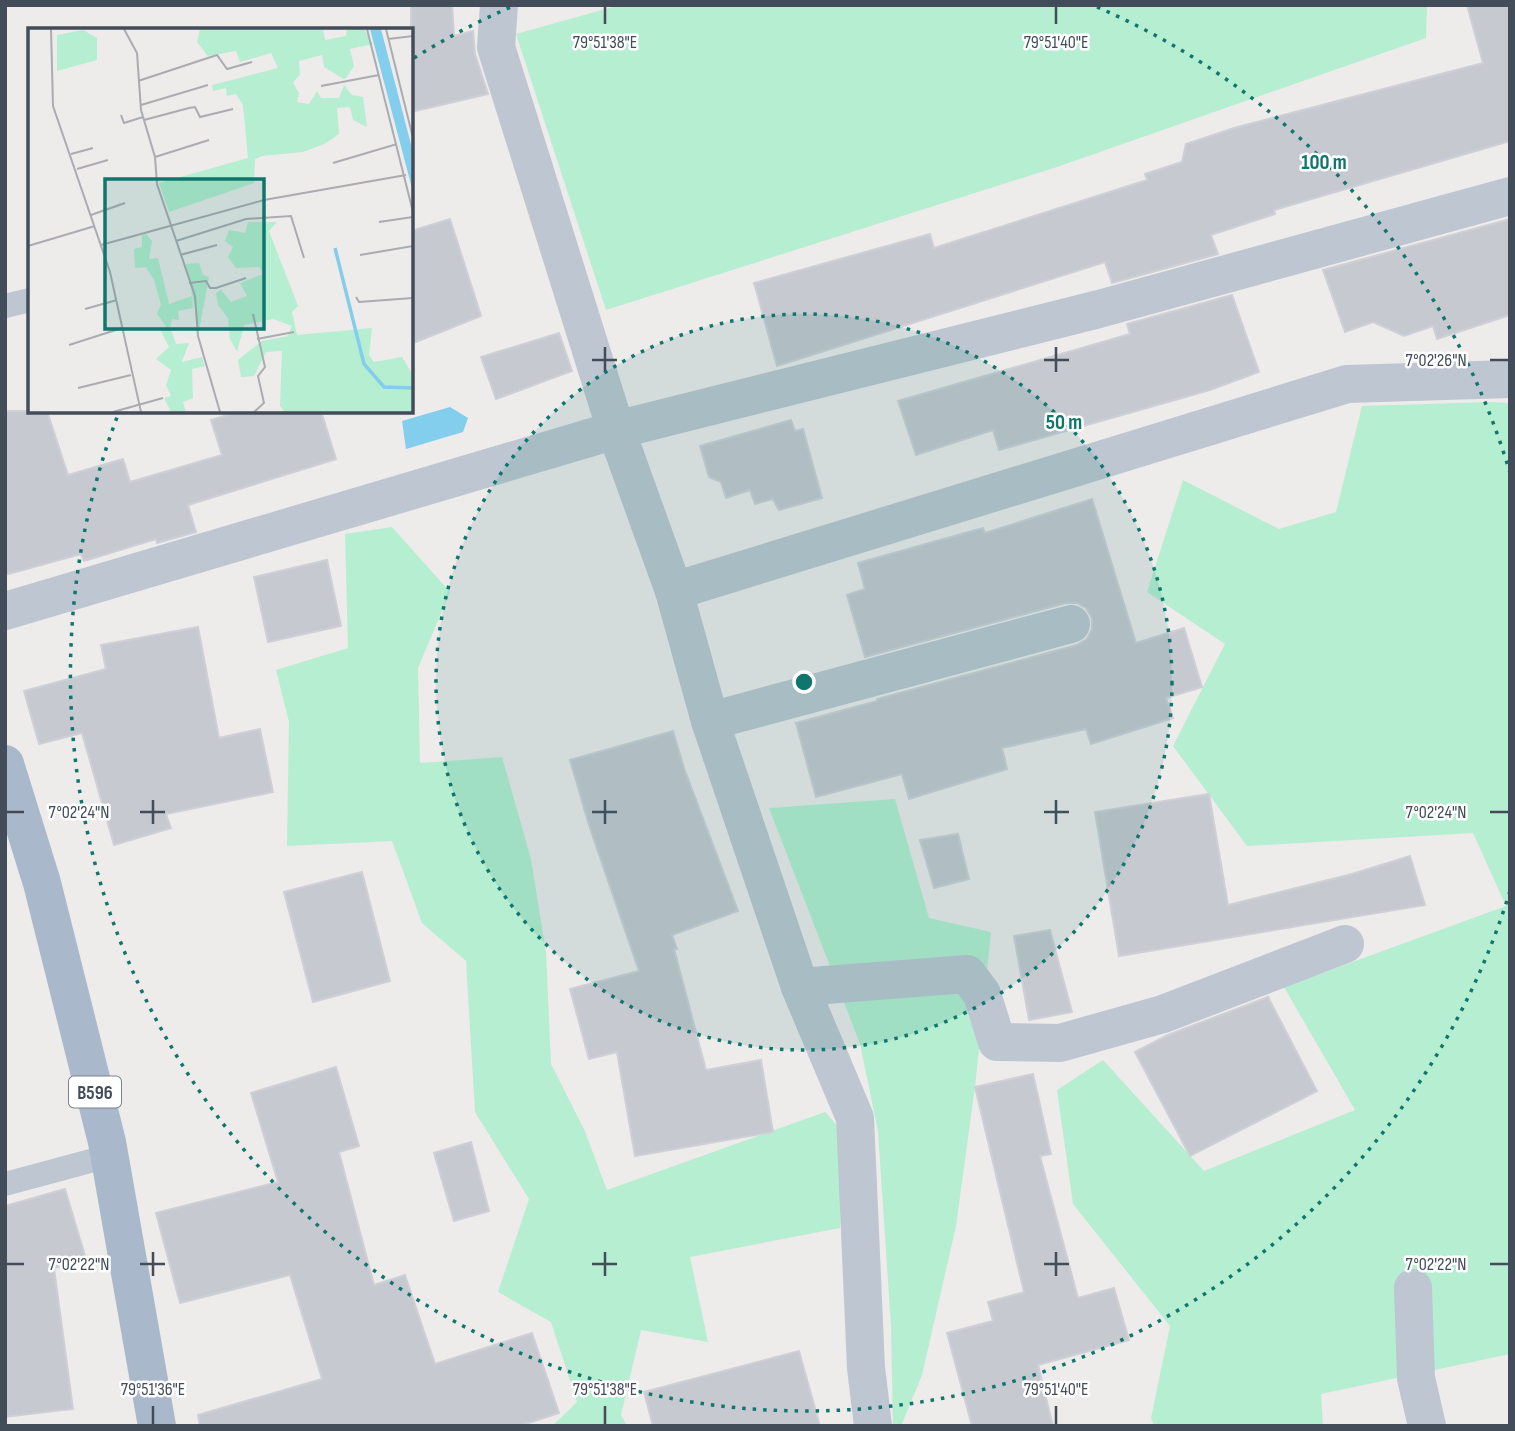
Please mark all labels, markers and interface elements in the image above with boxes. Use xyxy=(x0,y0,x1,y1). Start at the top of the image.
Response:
inset map xyxy=(28,28,413,413)
text: 79°51'38"E xyxy=(573,32,637,53)
text: 79°51'40"E xyxy=(1024,32,1088,53)
text: 100 m xyxy=(1301,150,1347,175)
text: 7°02'26"N xyxy=(1405,350,1467,371)
text: 50 m xyxy=(1046,410,1082,435)
centre of rings xyxy=(792,670,816,694)
text: 7°02'24"N xyxy=(49,802,109,823)
text: 7°02'24"N xyxy=(1406,802,1466,823)
road number: B596 xyxy=(69,1076,121,1108)
text: 7°02'22"N xyxy=(49,1254,109,1275)
text: 7°02'22"N xyxy=(1406,1254,1466,1275)
text: 79°51'36"E xyxy=(121,1379,185,1400)
text: 79°51'38"E xyxy=(573,1379,637,1400)
text: 79°51'40"E xyxy=(1024,1379,1088,1400)

